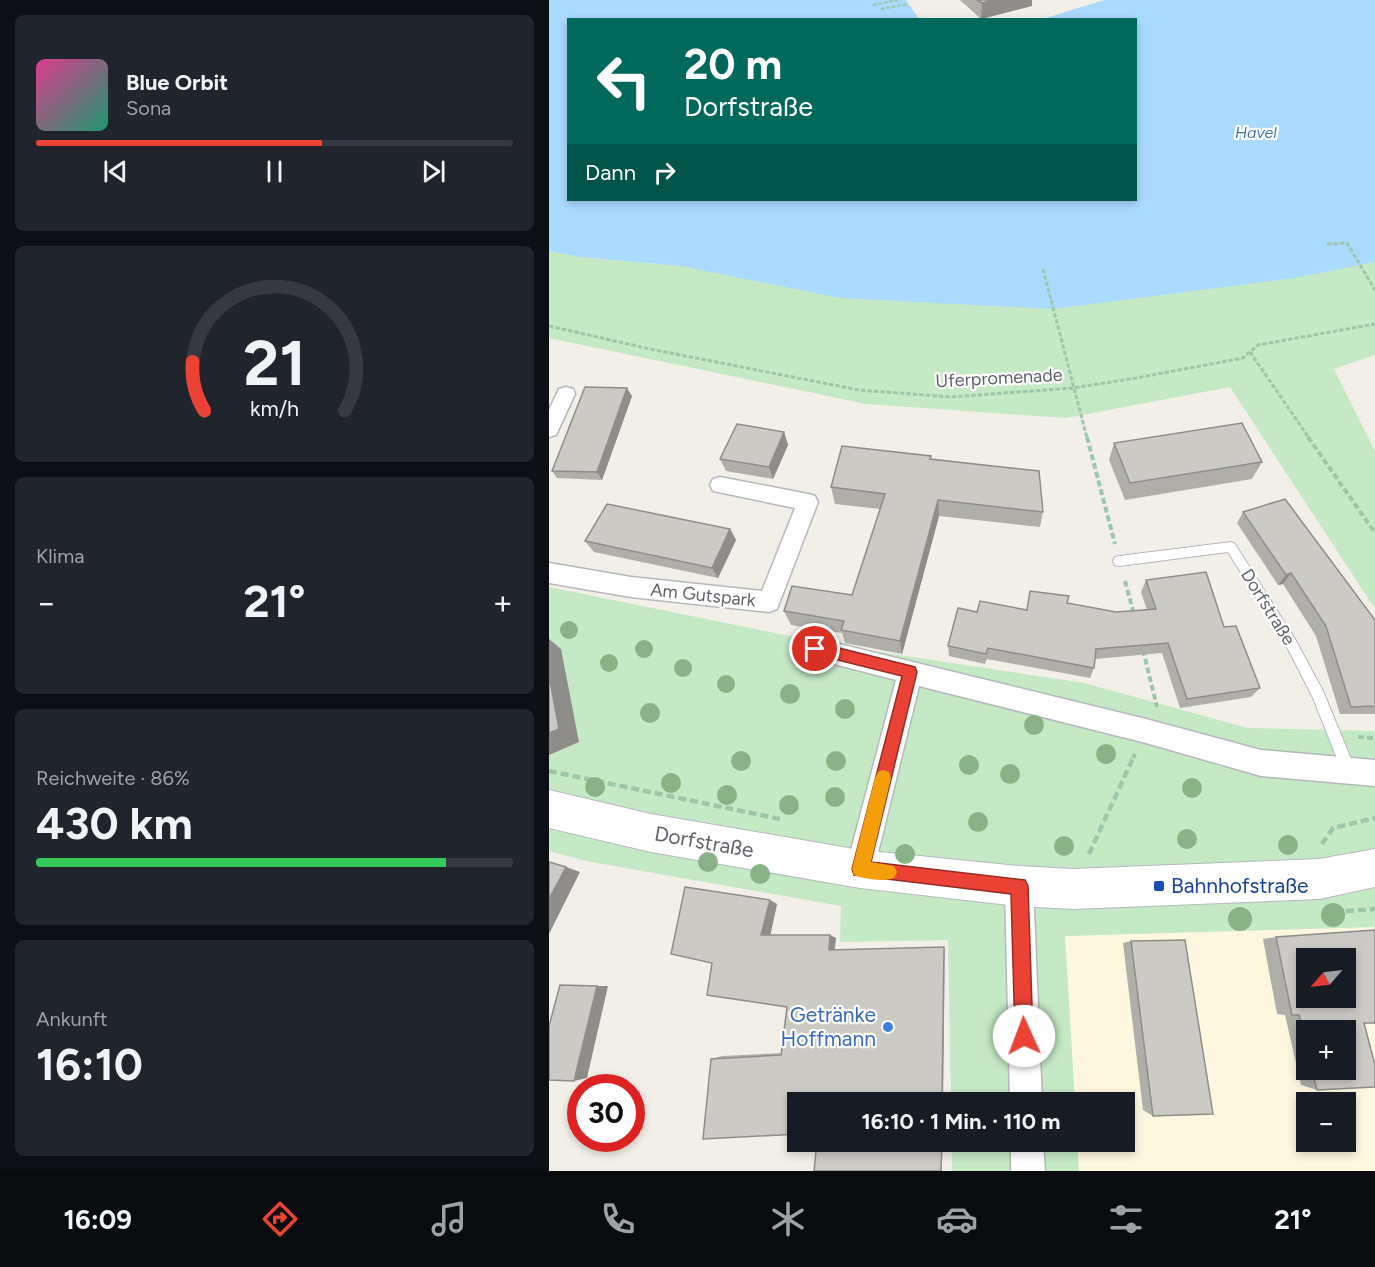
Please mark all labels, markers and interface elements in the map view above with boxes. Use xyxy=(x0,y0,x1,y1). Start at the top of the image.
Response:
text: 20 m xyxy=(684,39,782,90)
icon: left xyxy=(585,42,663,120)
text: Blue Orbit xyxy=(126,69,228,96)
text: Dorfstraße xyxy=(684,90,813,123)
text: Sona xyxy=(126,96,171,120)
water label: Havel xyxy=(1235,123,1277,142)
icon: previous xyxy=(99,155,132,188)
icon: pause xyxy=(258,155,291,188)
icon: next xyxy=(417,155,450,188)
icon: right xyxy=(648,156,681,189)
text: Dann xyxy=(585,159,636,186)
text: 21 xyxy=(243,326,306,401)
street label: Uferpromenade xyxy=(935,364,1063,392)
text: km/h xyxy=(250,397,299,422)
text: Klima xyxy=(36,544,84,568)
street label: Dorfstraße xyxy=(1236,565,1300,649)
text: 21° xyxy=(243,574,306,628)
street label: Am Gutspark xyxy=(649,579,757,611)
text: − xyxy=(36,583,57,622)
text: + xyxy=(492,583,513,622)
pin xyxy=(789,623,840,674)
icon: arrive xyxy=(798,632,831,665)
text: Reichweite · 86% xyxy=(36,766,190,790)
text: 430 km xyxy=(36,796,193,850)
street label: Dorfstraße xyxy=(653,820,756,863)
place label: Bahnhofstraße xyxy=(1171,873,1308,898)
marker: Bahnhofstraße xyxy=(1152,879,1166,893)
north arrow xyxy=(1296,948,1356,1008)
map controls xyxy=(1296,948,1356,1152)
place label: Getränke Hoffmann xyxy=(781,1002,876,1051)
position arrow xyxy=(992,1004,1056,1068)
text: Ankunft xyxy=(36,1007,108,1031)
marker: Getränke Hoffmann xyxy=(881,1020,895,1034)
button: + xyxy=(1296,1020,1356,1080)
text: 16:10 xyxy=(36,1037,143,1091)
speed limit sign: 30 xyxy=(567,1074,645,1152)
button: − xyxy=(1296,1092,1356,1152)
text: 16:10 · 1 Min. · 110 m xyxy=(862,1108,1060,1135)
icon: directions xyxy=(259,1198,301,1240)
icon: music xyxy=(428,1198,470,1240)
icon: phone xyxy=(597,1198,639,1240)
icon: climate xyxy=(767,1198,809,1240)
icon: car xyxy=(936,1198,978,1240)
icon: filters xyxy=(1105,1198,1147,1240)
text: 16:09 xyxy=(64,1203,132,1236)
text: 21° xyxy=(1274,1203,1311,1236)

